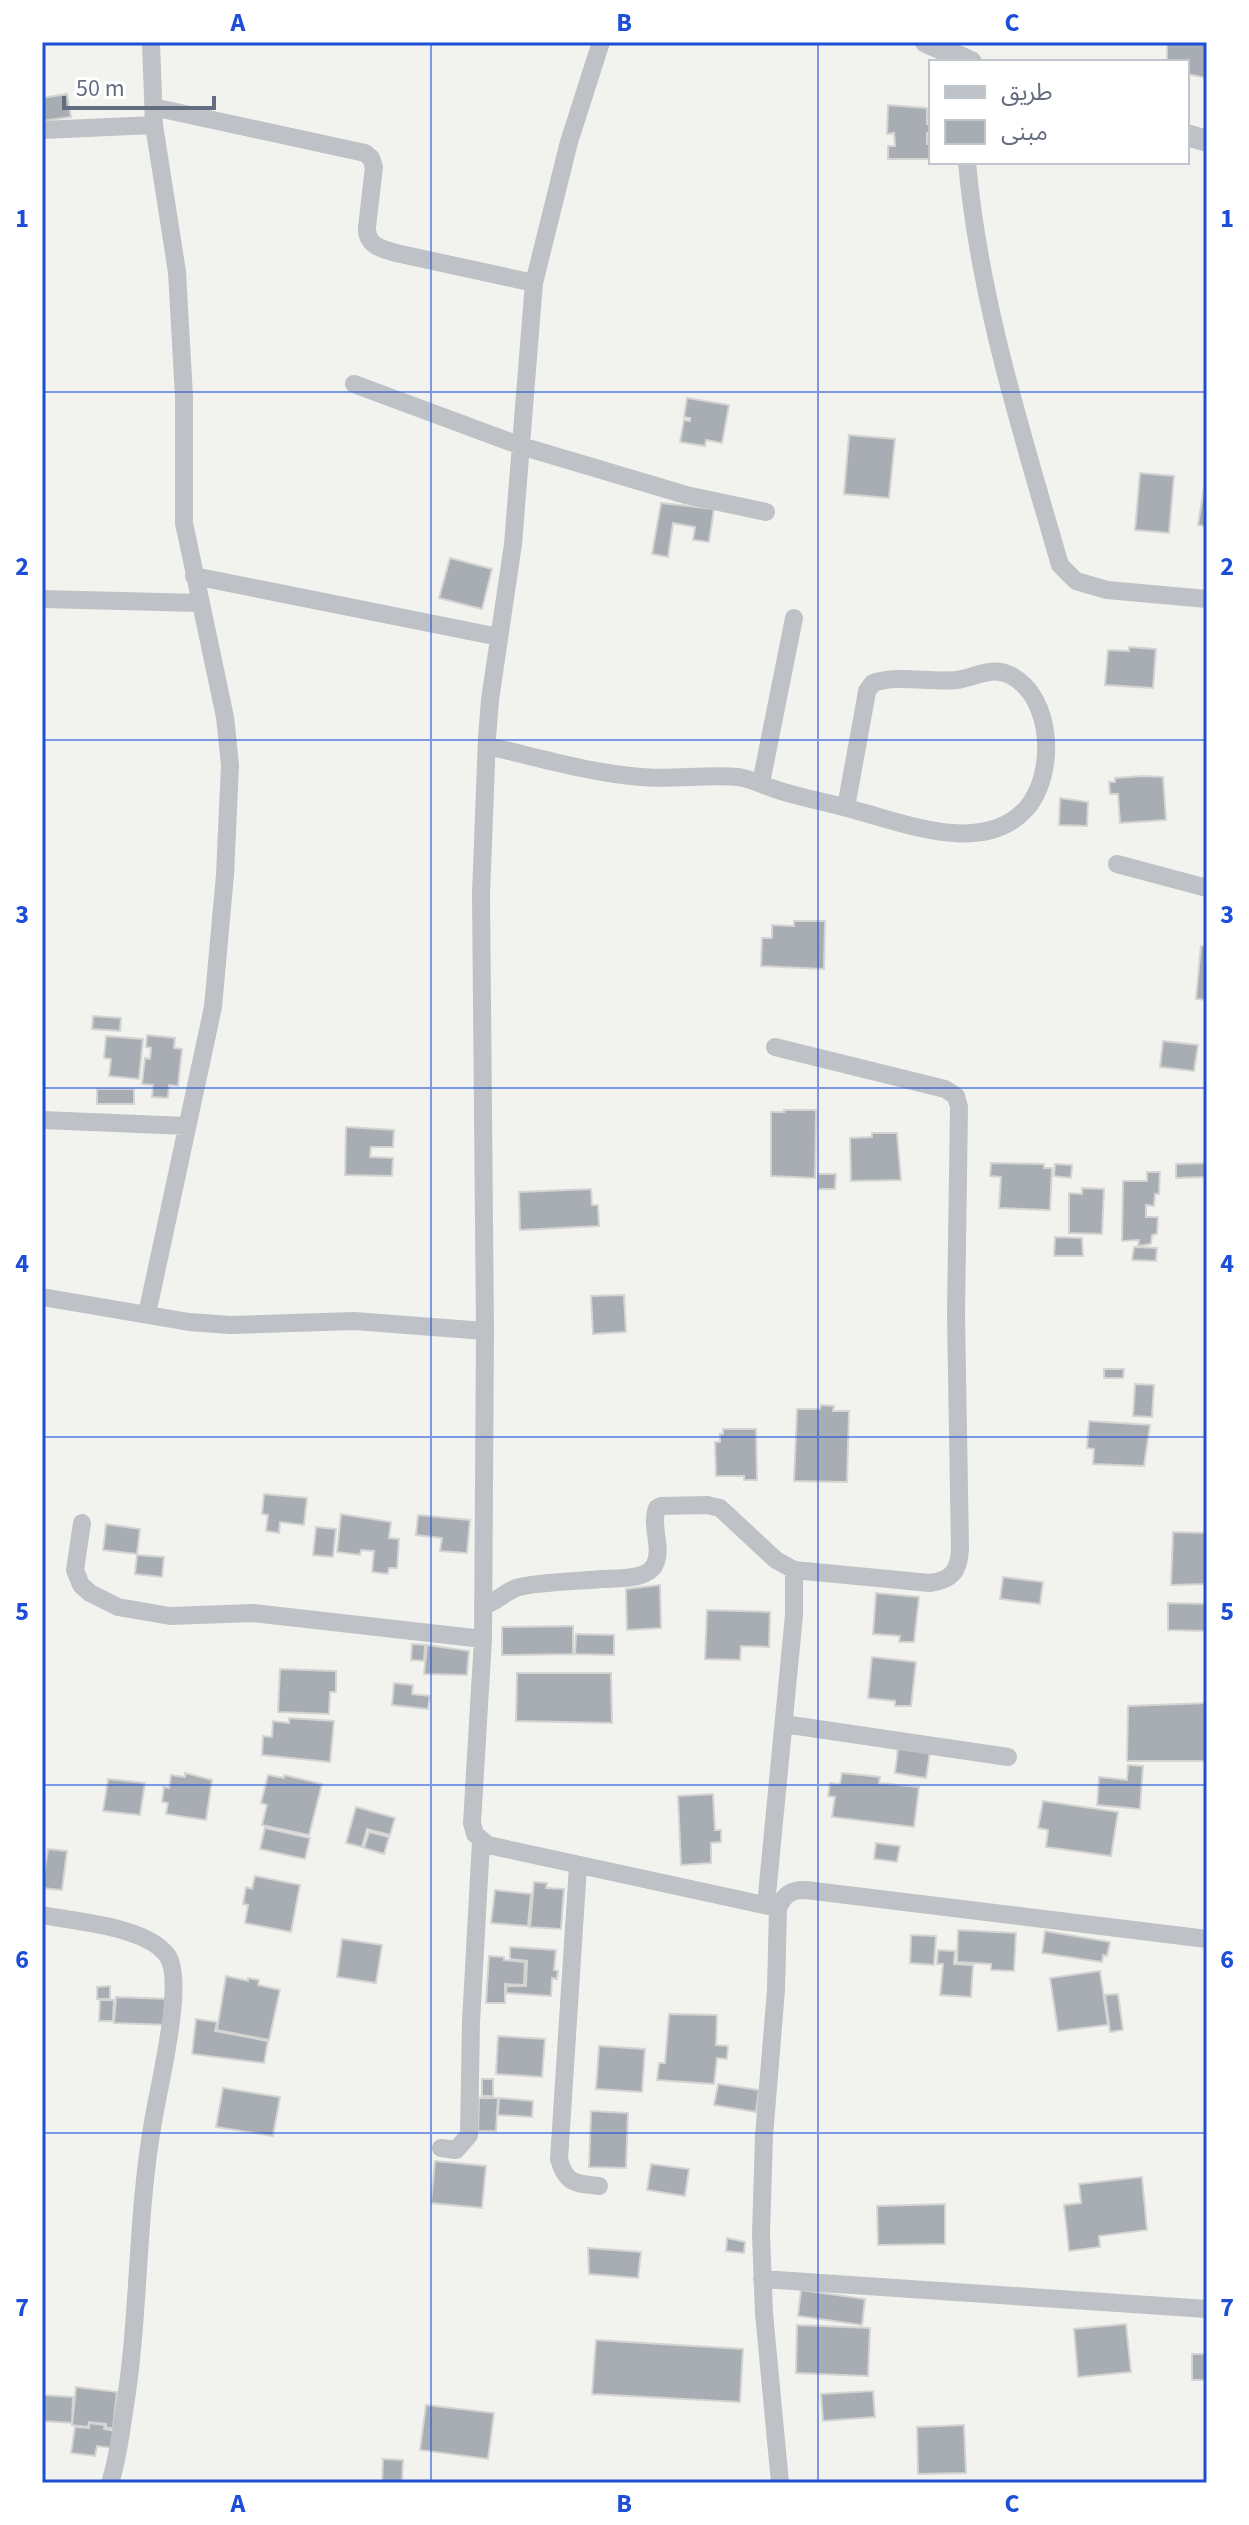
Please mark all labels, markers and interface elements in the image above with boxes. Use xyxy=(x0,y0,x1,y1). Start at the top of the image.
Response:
text: A xyxy=(230,4,247,41)
text: B xyxy=(616,4,632,41)
text: C xyxy=(1004,4,1020,41)
scale bar xyxy=(64,60,214,110)
legend xyxy=(929,60,1189,164)
text: 50 m xyxy=(76,71,125,106)
text: طريق xyxy=(1001,75,1053,110)
text: مبنى xyxy=(1001,115,1048,150)
text: 1 xyxy=(15,200,29,237)
text: 1 xyxy=(1220,200,1234,237)
text: 2 xyxy=(15,548,29,585)
text: 2 xyxy=(1220,548,1234,585)
text: 3 xyxy=(15,896,29,933)
text: 3 xyxy=(1220,896,1234,933)
text: 4 xyxy=(15,1245,29,1282)
text: 4 xyxy=(1220,1245,1234,1282)
text: 5 xyxy=(15,1593,29,1630)
text: 5 xyxy=(1220,1593,1234,1630)
text: 6 xyxy=(15,1941,29,1978)
text: 6 xyxy=(1220,1941,1234,1978)
text: 7 xyxy=(15,2289,29,2326)
text: 7 xyxy=(1220,2289,1234,2326)
text: A xyxy=(230,2485,247,2522)
text: B xyxy=(616,2485,632,2522)
text: C xyxy=(1004,2485,1020,2522)

